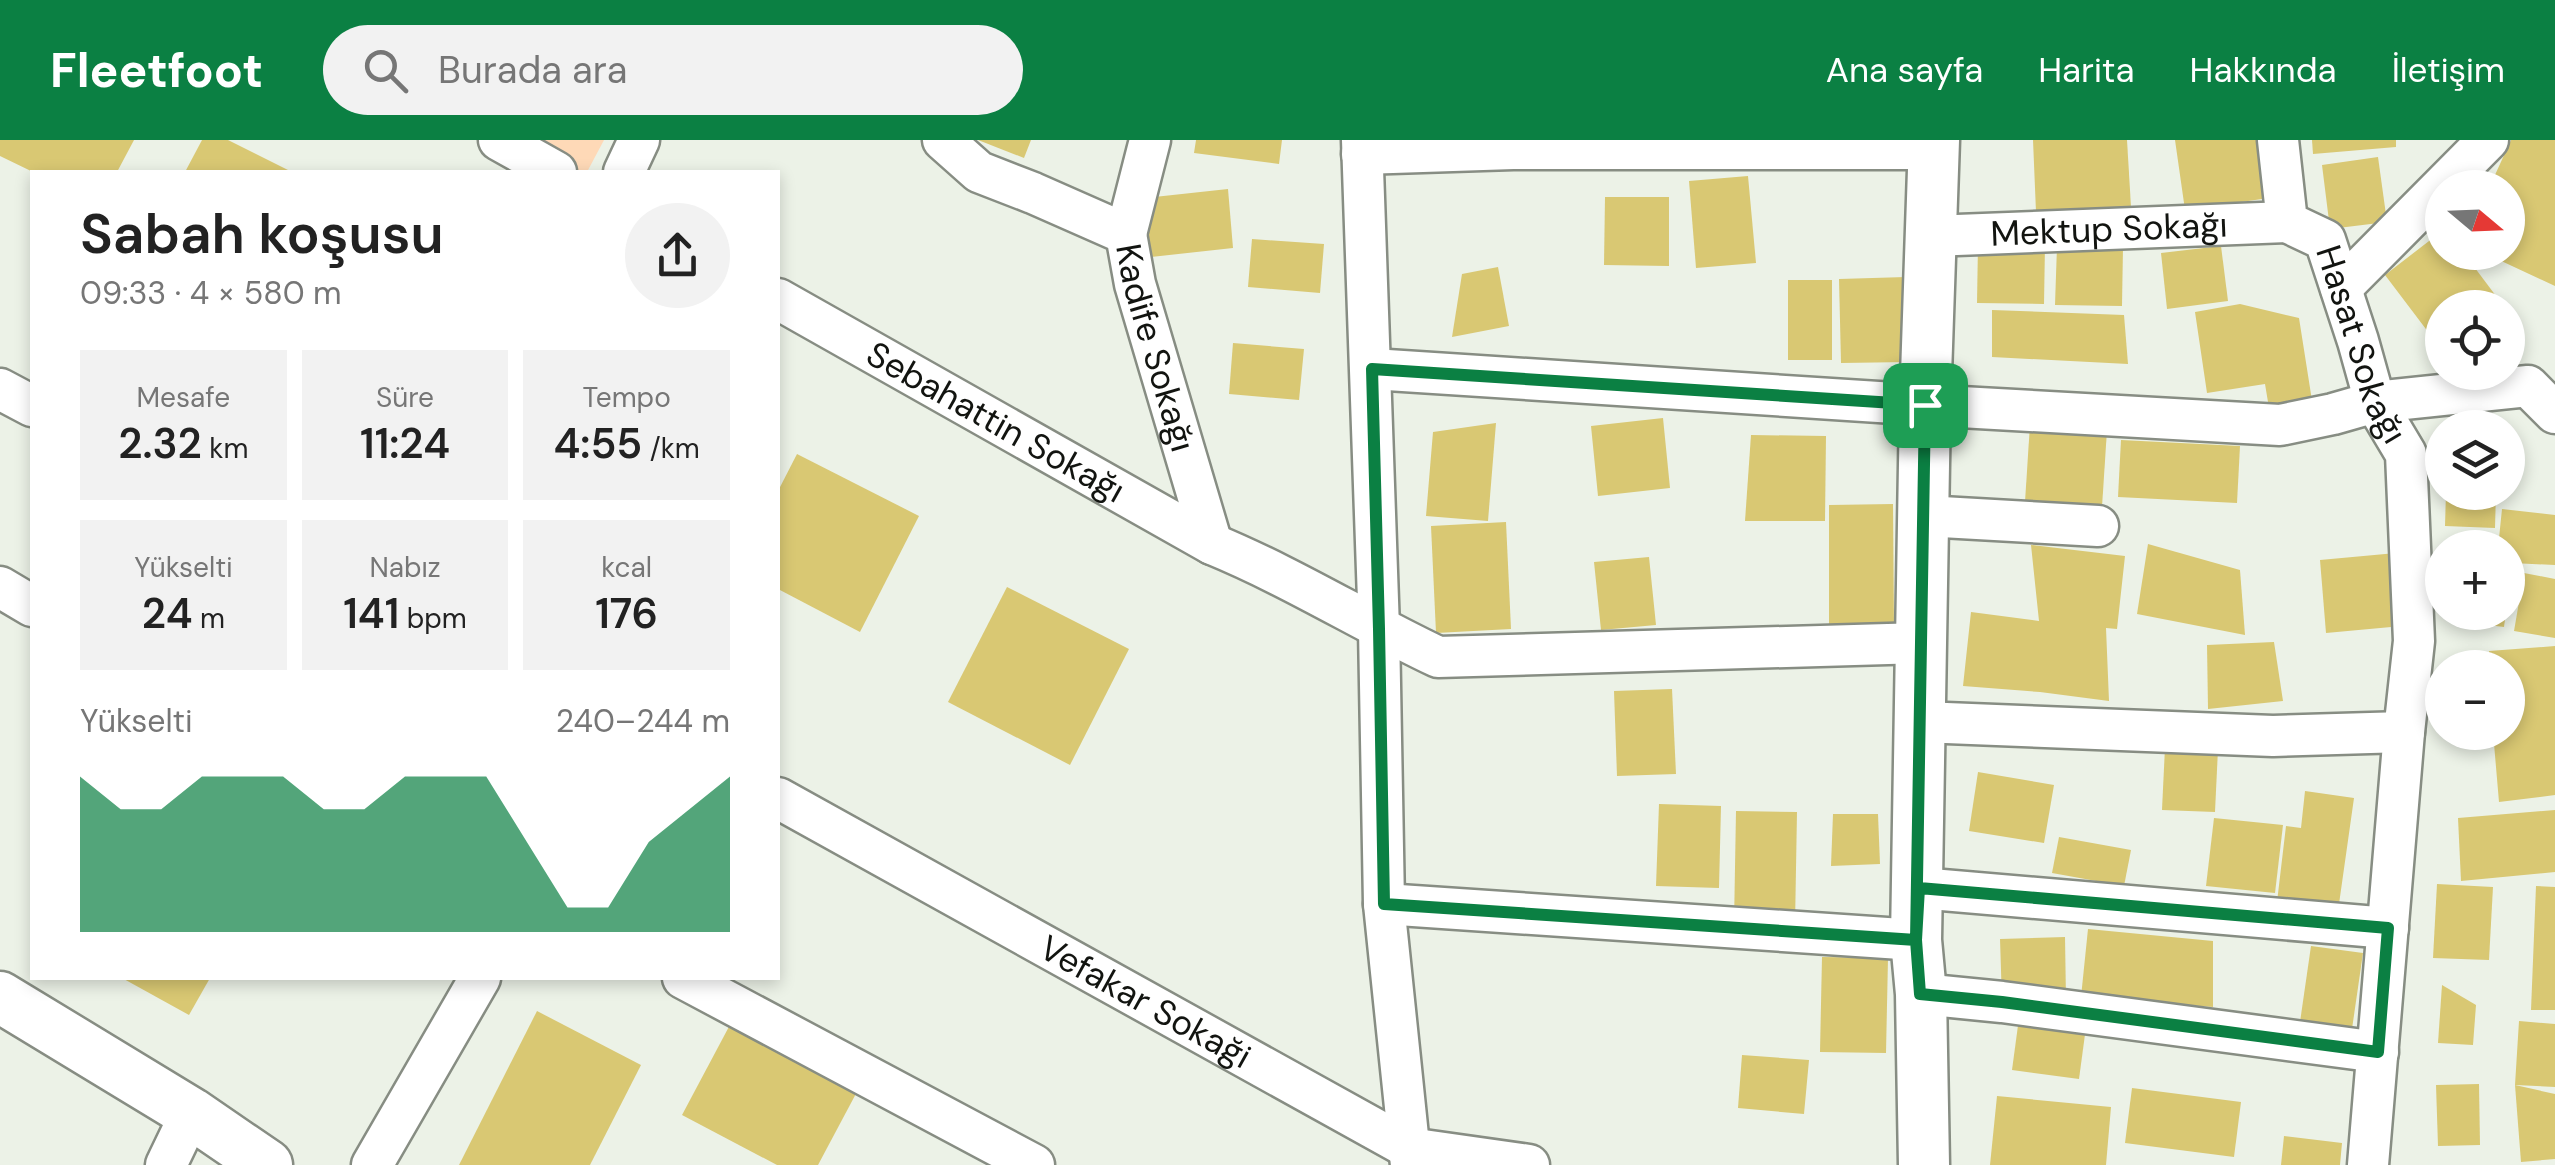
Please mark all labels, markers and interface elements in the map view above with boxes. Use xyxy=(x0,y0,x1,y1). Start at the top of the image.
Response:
search box xyxy=(323,25,1023,115)
text: Fleetfoot xyxy=(50,39,263,102)
icon: search xyxy=(358,43,413,98)
text: Burada ara xyxy=(438,45,627,95)
text: Ana sayfa xyxy=(1826,47,1983,93)
text: Harita xyxy=(2038,47,2135,93)
text: Hakkında xyxy=(2190,47,2337,93)
text: İletişim xyxy=(2392,47,2505,93)
north arrow xyxy=(2425,170,2525,270)
map controls xyxy=(2425,170,2525,750)
text: Sabah koşusu xyxy=(80,198,444,270)
street label: Mektup Sokağı xyxy=(1990,201,2228,257)
button: share xyxy=(625,203,730,308)
street label: Hasat Sokağı xyxy=(2305,239,2417,452)
street label: Kadife Sokağı xyxy=(1105,240,1206,457)
text: 09:33 · 4 × 580 m xyxy=(80,272,342,314)
button: locate xyxy=(2425,290,2525,390)
street label: Sebahattin Sokağı xyxy=(858,331,1133,513)
pin xyxy=(1883,363,1968,448)
icon: arrive xyxy=(1898,378,1953,433)
text: Mesafe xyxy=(137,379,230,416)
text: Süre xyxy=(376,379,434,416)
text: Tempo xyxy=(583,379,671,416)
button: layers xyxy=(2425,410,2525,510)
text: 2.32 xyxy=(118,416,202,471)
text: 11:24 xyxy=(360,416,450,471)
text: 4:55 xyxy=(554,416,642,471)
text: km xyxy=(202,430,248,467)
text: /km xyxy=(642,430,700,467)
button: + xyxy=(2425,530,2525,630)
text: Yükselti xyxy=(134,549,232,586)
text: Nabız xyxy=(369,549,441,586)
text: kcal xyxy=(601,549,652,586)
text: 24 xyxy=(142,586,192,641)
text: 141 xyxy=(343,586,399,641)
text: 176 xyxy=(595,586,658,641)
text: m xyxy=(192,600,225,637)
text: bpm xyxy=(399,600,467,637)
button: − xyxy=(2425,650,2525,750)
text: Yükselti xyxy=(80,700,192,742)
text: 240–244 m xyxy=(556,700,730,742)
street label: Vefakar Sokaği xyxy=(1031,925,1259,1079)

